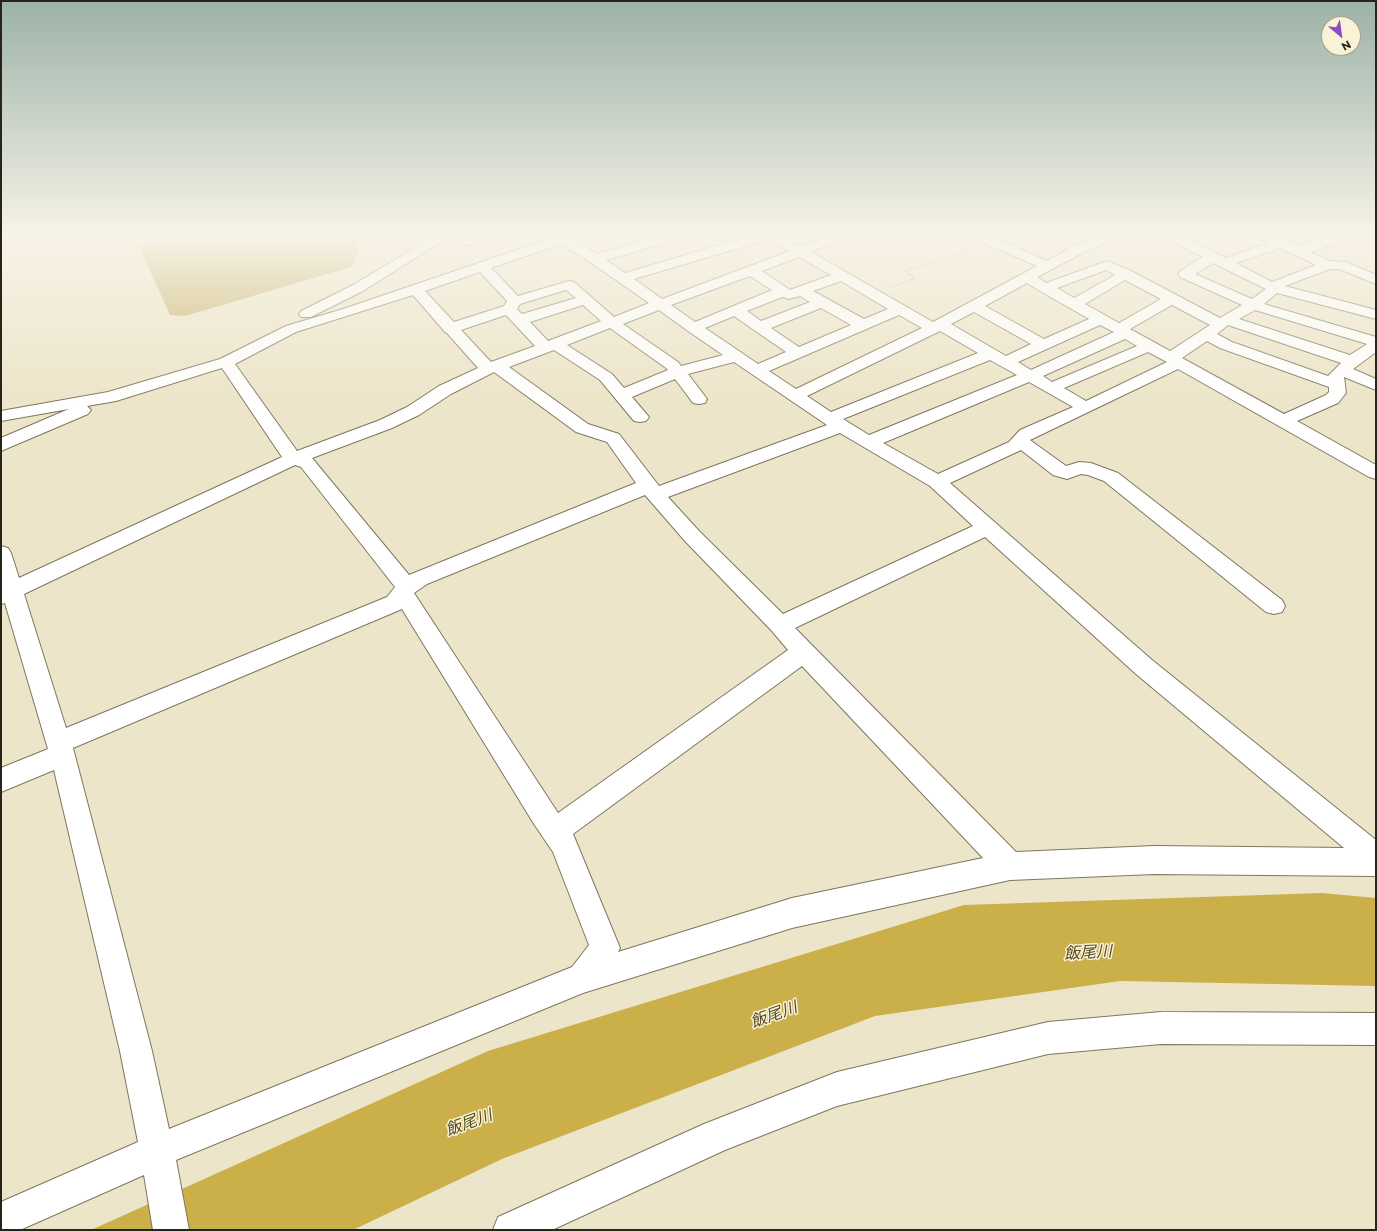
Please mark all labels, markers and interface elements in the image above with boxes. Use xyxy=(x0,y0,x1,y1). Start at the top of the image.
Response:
north arrow xyxy=(1321,16,1361,56)
text: N xyxy=(1339,37,1354,54)
water label: 飯尾川 xyxy=(1064,942,1112,964)
water label: 飯尾川 xyxy=(748,998,800,1032)
water label: 飯尾川 xyxy=(443,1106,495,1140)

